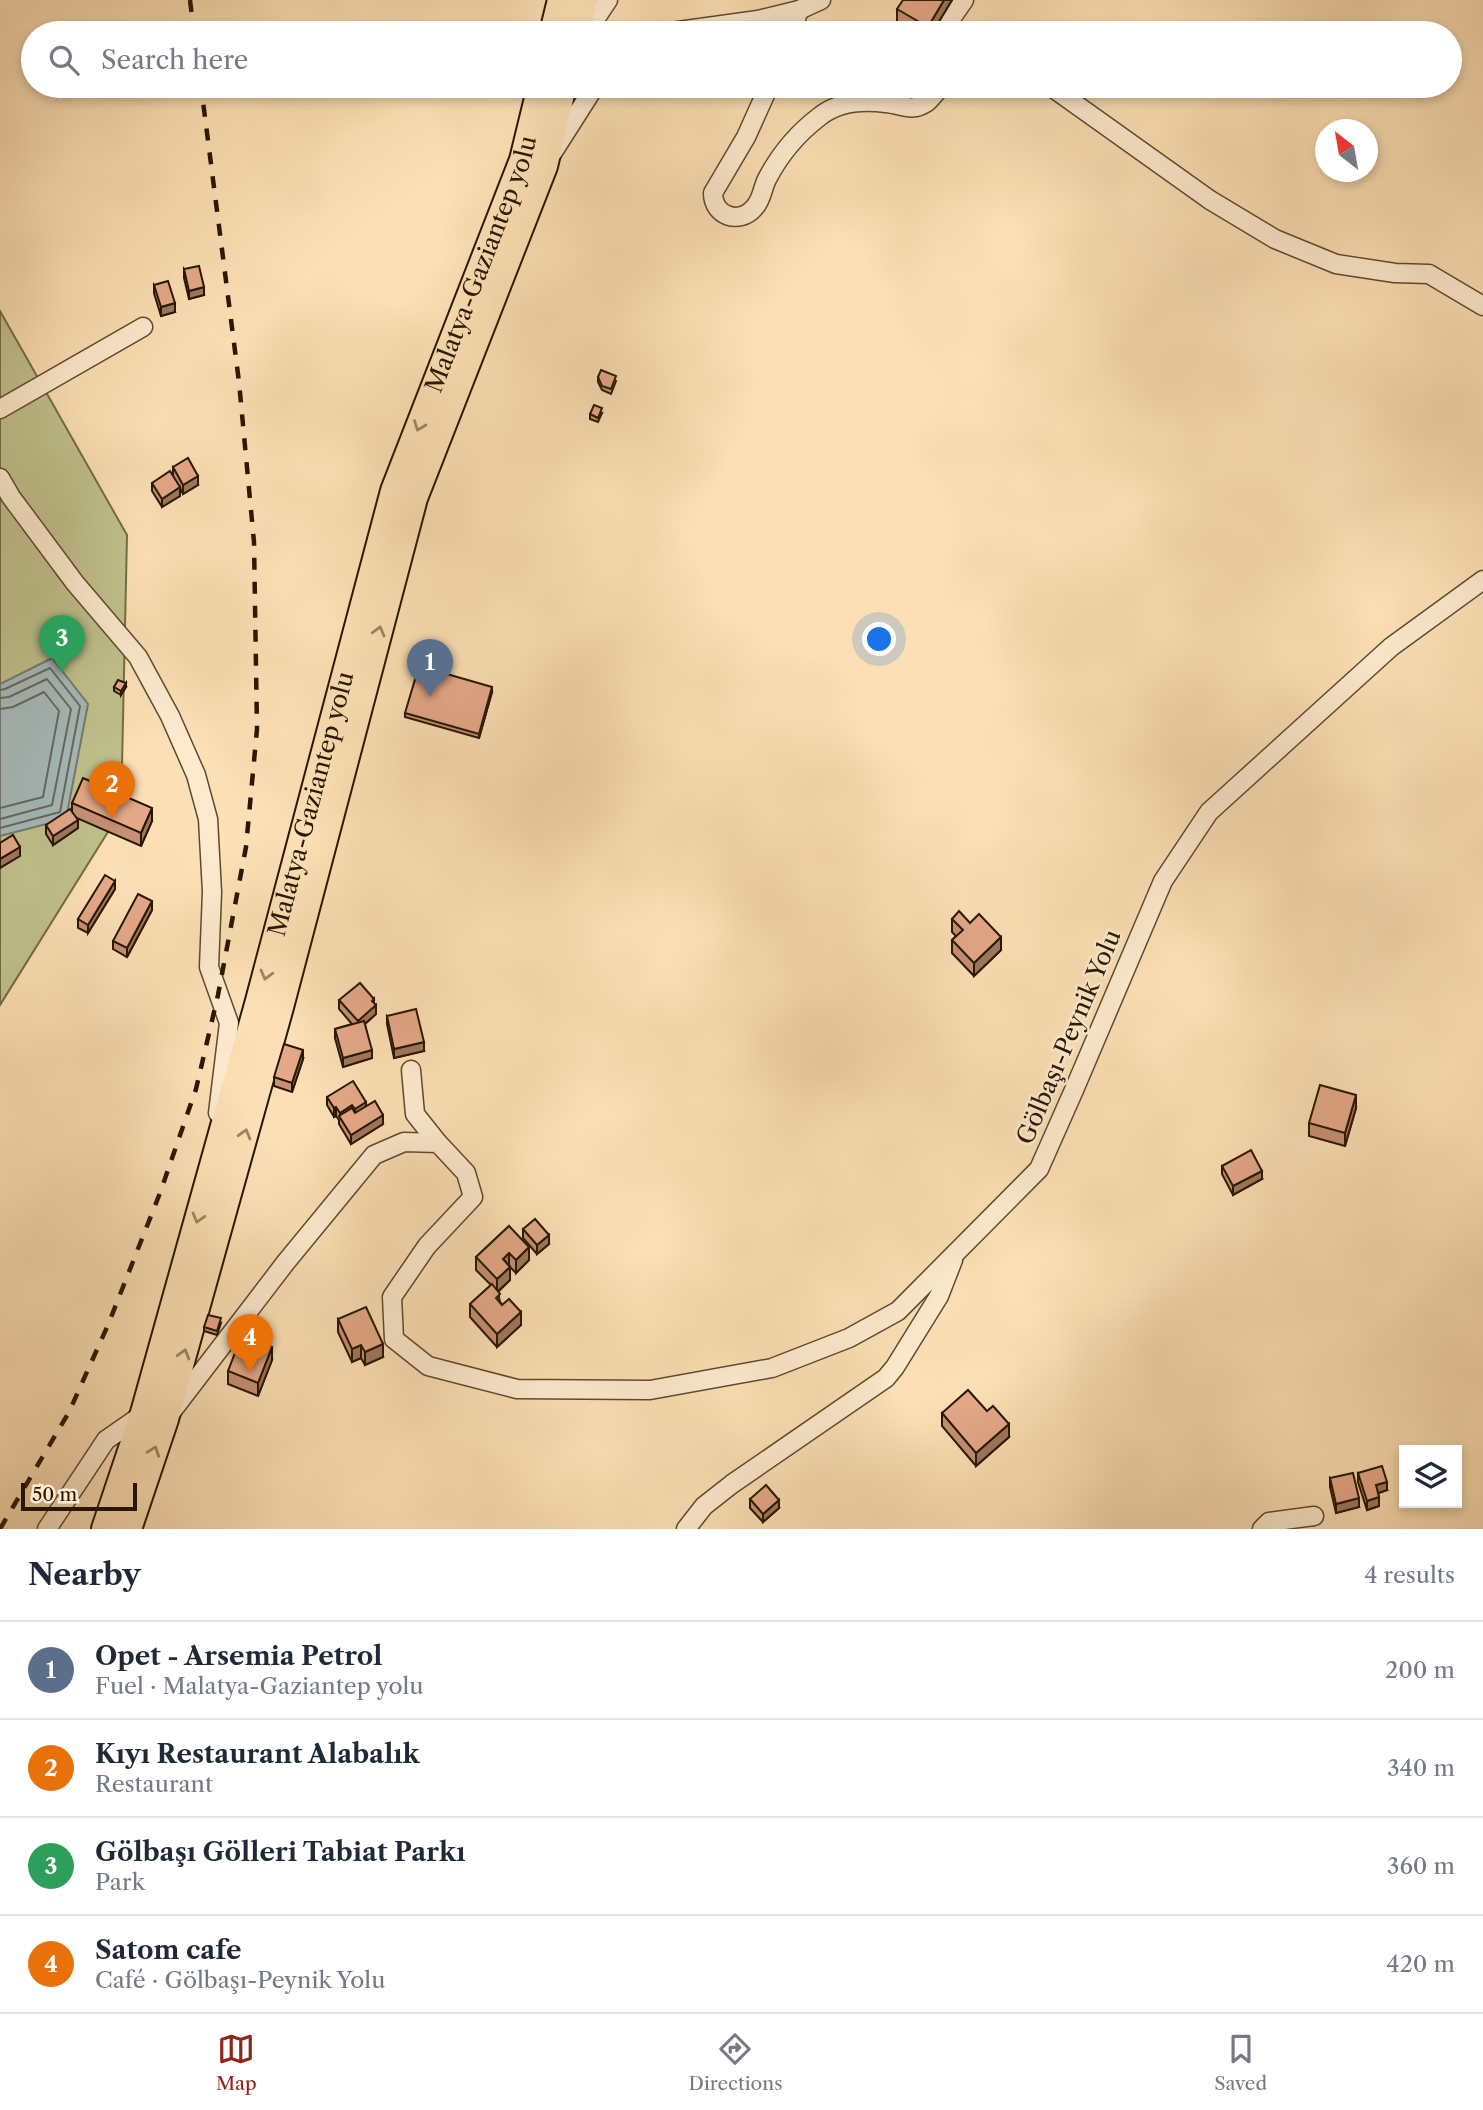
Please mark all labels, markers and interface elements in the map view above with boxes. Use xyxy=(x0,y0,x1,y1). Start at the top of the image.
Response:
search box xyxy=(21,21,1462,98)
icon: search xyxy=(45,41,83,79)
text: Search here xyxy=(101,44,248,76)
north arrow xyxy=(1315,119,1378,182)
street label: Malatya-Gaziantep yolu xyxy=(419,133,542,396)
one-way arrow xyxy=(413,420,427,432)
pin: 3 xyxy=(39,615,85,673)
your location xyxy=(862,622,896,656)
one-way arrow xyxy=(371,625,385,637)
pin: 1 xyxy=(407,639,453,697)
street label: Malatya-Gaziantep yolu xyxy=(262,668,360,939)
pin: 2 xyxy=(89,761,135,819)
street label: Gölbaşı-Peynik Yolu xyxy=(1010,925,1127,1149)
one-way arrow xyxy=(260,969,274,981)
one-way arrow xyxy=(236,1129,251,1141)
one-way arrow xyxy=(192,1212,207,1224)
pin: 4 xyxy=(227,1314,273,1372)
one-way arrow xyxy=(175,1348,190,1360)
one-way arrow xyxy=(146,1445,160,1458)
map controls xyxy=(1399,1445,1462,1508)
button: layers xyxy=(1399,1445,1462,1508)
scale bar xyxy=(21,1480,136,1512)
text: 50 m xyxy=(32,1483,77,1506)
text: Nearby xyxy=(28,1556,141,1593)
text: 4 results xyxy=(1364,1561,1455,1589)
text: Opet - Arsemia Petrol xyxy=(95,1640,382,1672)
text: 1 xyxy=(46,1656,56,1684)
text: 200 m xyxy=(1385,1656,1455,1684)
text: Fuel · Malatya-Gaziantep yolu xyxy=(95,1672,424,1700)
text: Kıyı Restaurant Alabalık xyxy=(95,1738,420,1770)
text: 2 xyxy=(44,1754,58,1782)
text: 340 m xyxy=(1387,1754,1455,1782)
text: Restaurant xyxy=(95,1770,213,1798)
text: Gölbaşı Gölleri Tabiat Parkı xyxy=(95,1836,465,1868)
text: 3 xyxy=(45,1852,58,1880)
text: 360 m xyxy=(1387,1852,1455,1880)
text: Park xyxy=(95,1868,145,1896)
text: Satom cafe xyxy=(95,1934,241,1966)
text: 4 xyxy=(44,1950,58,1978)
text: 420 m xyxy=(1386,1950,1455,1978)
text: Café · Gölbaşı-Peynik Yolu xyxy=(95,1966,385,1994)
tab: Map xyxy=(216,2030,257,2095)
tab: Directions xyxy=(689,2030,782,2095)
tab: Saved xyxy=(1214,2030,1267,2095)

